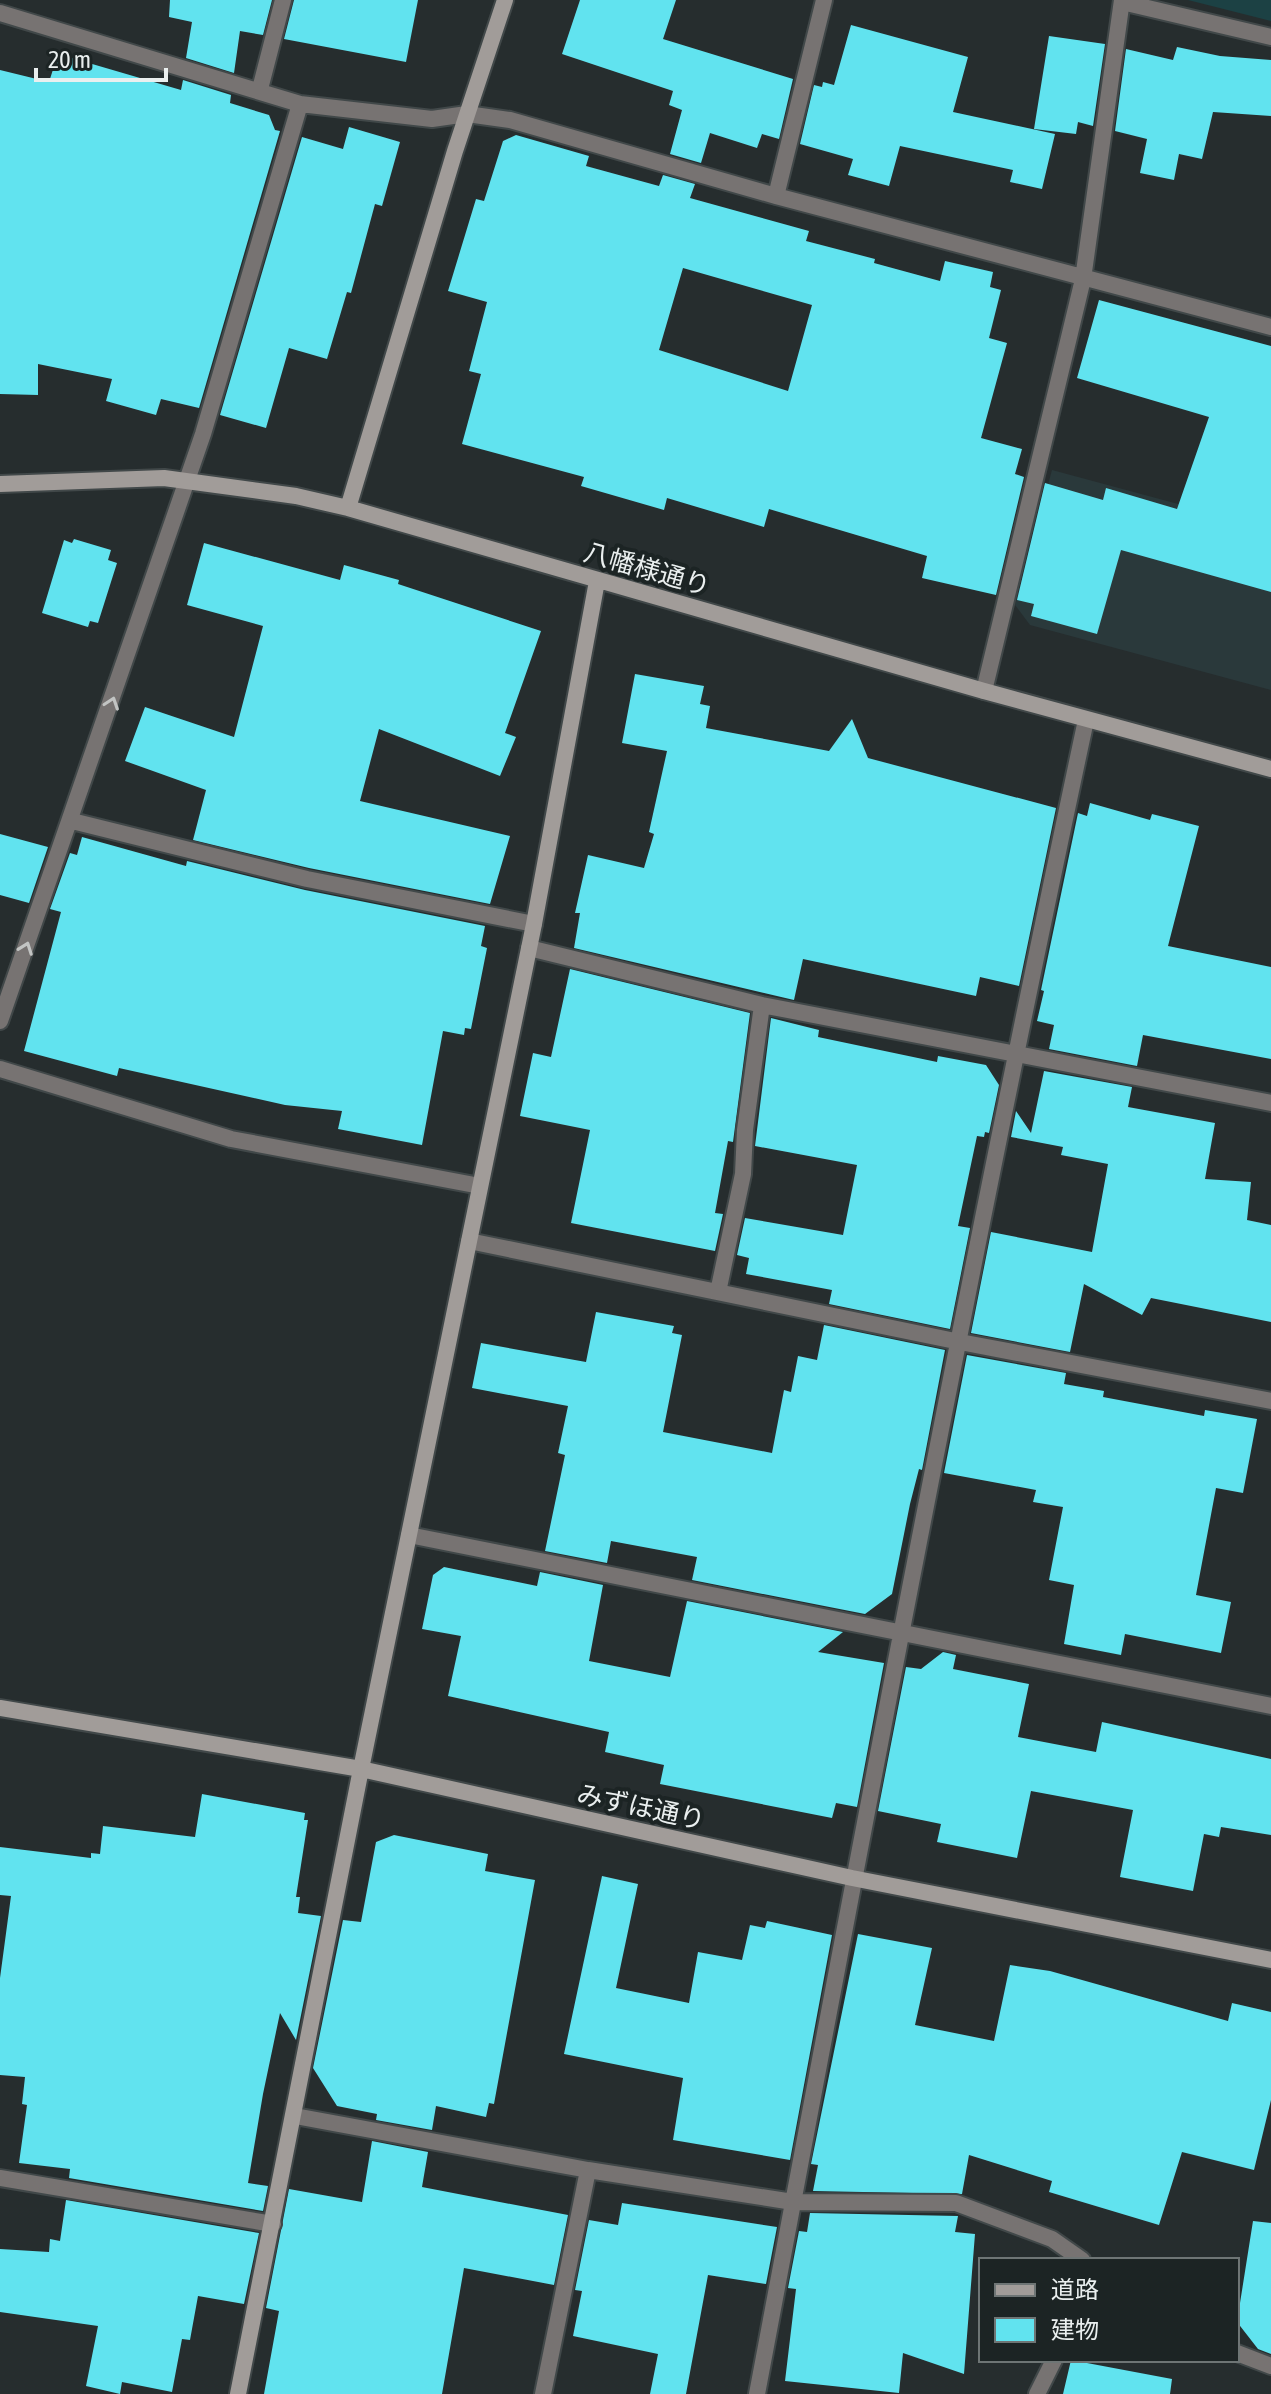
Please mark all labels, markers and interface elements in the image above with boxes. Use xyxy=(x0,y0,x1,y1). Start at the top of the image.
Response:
scale bar xyxy=(36,32,166,82)
text: 20 m xyxy=(48,46,91,73)
street label: 八幡様通り xyxy=(580,537,714,601)
one-way arrow xyxy=(103,696,119,710)
one-way arrow xyxy=(17,942,33,956)
street label: みずほ通り xyxy=(574,1779,708,1835)
legend xyxy=(979,2258,1239,2362)
text: 道路 xyxy=(1051,2276,1099,2303)
text: 建物 xyxy=(1051,2316,1099,2343)

